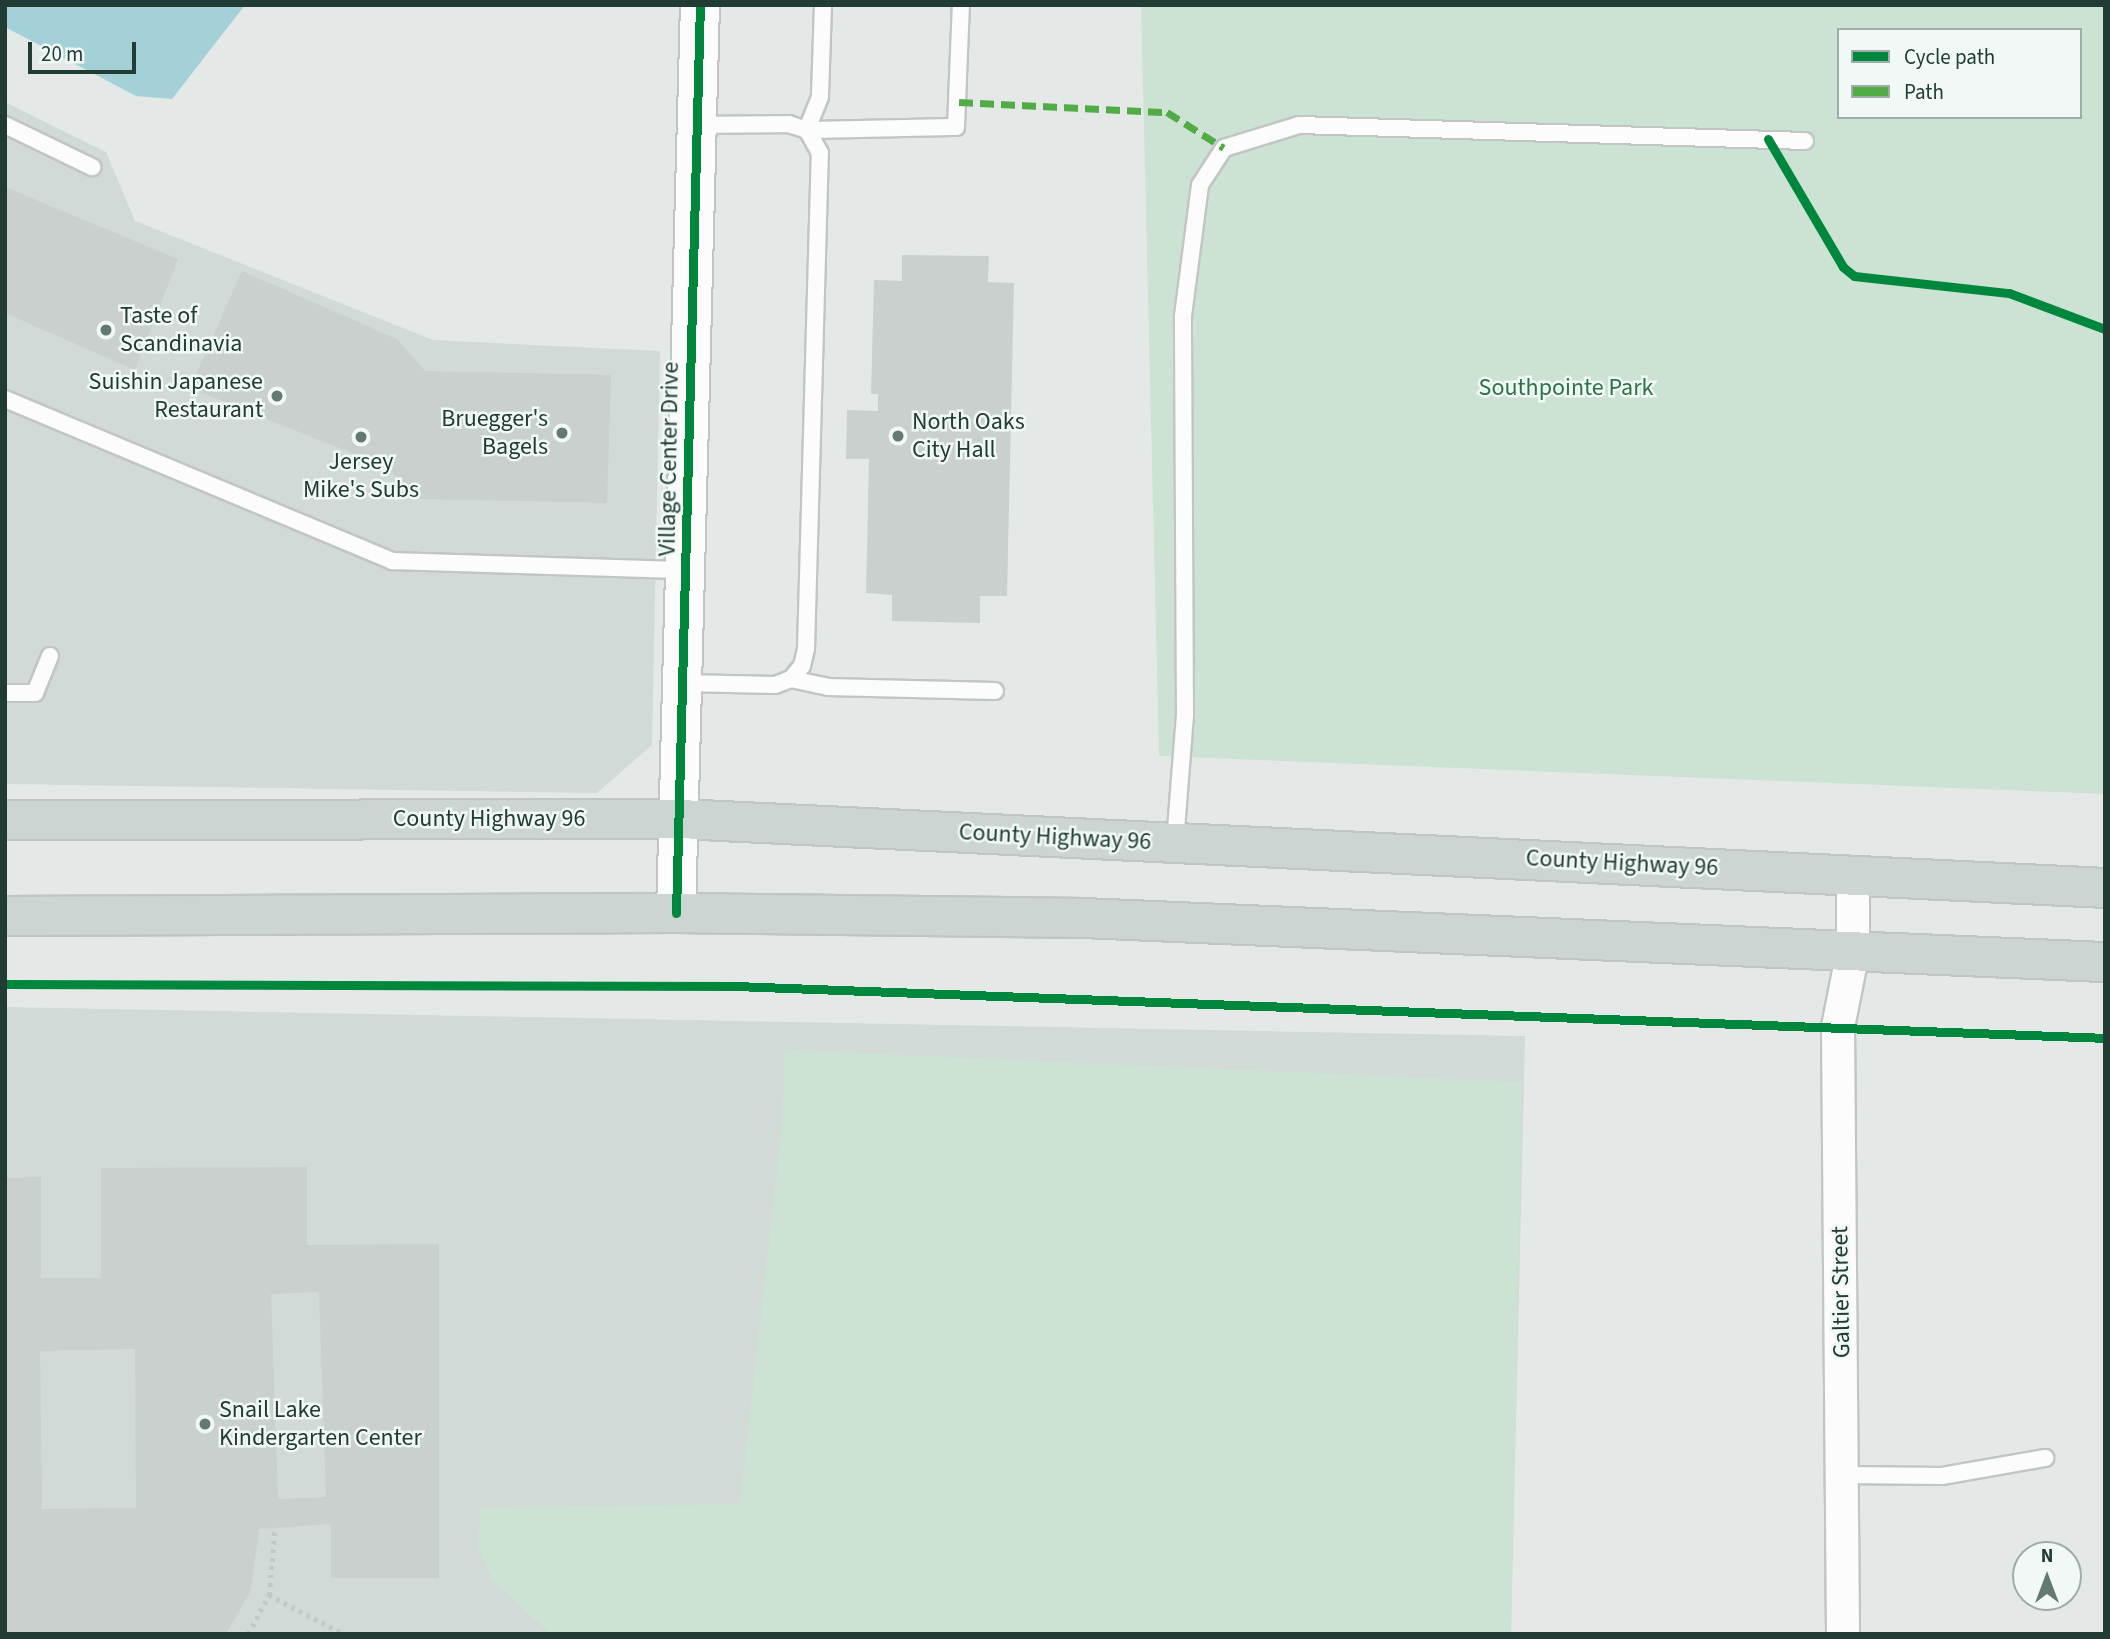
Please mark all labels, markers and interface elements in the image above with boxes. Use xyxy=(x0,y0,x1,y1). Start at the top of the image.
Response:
scale bar xyxy=(32,28,140,72)
legend xyxy=(1837,28,2082,119)
text: 20 m xyxy=(41,39,83,69)
text: Cycle path xyxy=(1904,42,1995,72)
text: Path xyxy=(1904,77,1944,107)
place label: Taste of Scandinavia xyxy=(120,302,242,358)
marker: Taste of Scandinavia xyxy=(98,322,114,338)
street label: Village Center Drive xyxy=(653,361,685,557)
place label: Suishin Japanese Restaurant xyxy=(89,368,263,424)
park label: Southpointe Park xyxy=(1479,374,1653,402)
marker: Suishin Japanese Restaurant xyxy=(269,388,285,404)
place label: Bruegger's Bagels xyxy=(441,405,548,461)
place label: North Oaks City Hall xyxy=(912,408,1025,464)
marker: Bruegger's Bagels xyxy=(554,425,570,441)
marker: North Oaks City Hall xyxy=(890,428,906,444)
marker: Jersey Mike's Subs xyxy=(353,429,369,445)
place label: Jersey Mike's Subs xyxy=(303,448,419,504)
street label: County Highway 96 xyxy=(393,805,585,833)
street label: County Highway 96 xyxy=(958,818,1152,856)
street label: County Highway 96 xyxy=(1525,844,1719,882)
street label: Galtier Street xyxy=(1825,1226,1857,1358)
place label: Snail Lake Kindergarten Center xyxy=(219,1396,422,1452)
marker: Snail Lake Kindergarten Center xyxy=(197,1416,213,1432)
north arrow xyxy=(2012,1541,2082,1611)
text: N xyxy=(2041,1543,2053,1570)

